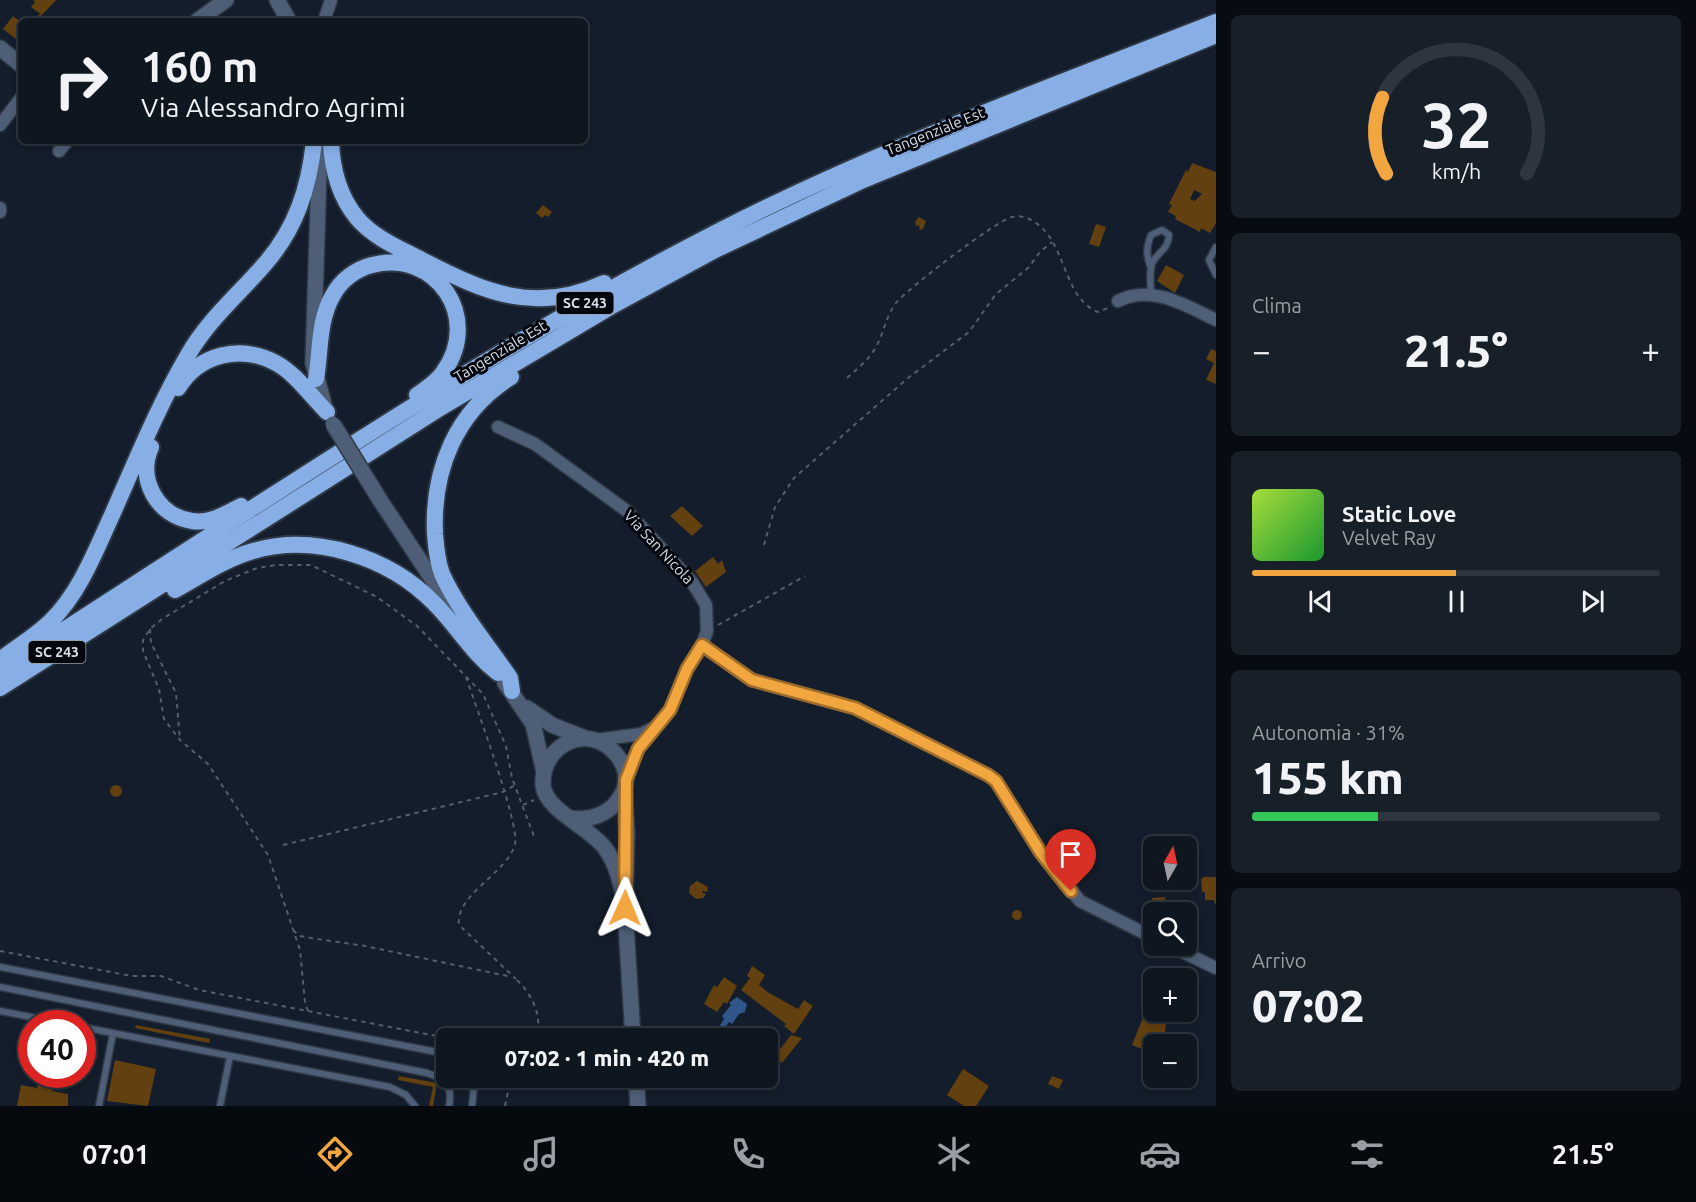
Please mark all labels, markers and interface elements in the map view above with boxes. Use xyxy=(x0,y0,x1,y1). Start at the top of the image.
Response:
icon: right xyxy=(42,42,120,120)
text: 160 m xyxy=(141,43,258,90)
text: 32 xyxy=(1421,90,1491,160)
text: Via Alessandro Agrimi xyxy=(141,92,406,122)
street label: Tangenziale Est xyxy=(883,104,987,158)
text: km/h xyxy=(1431,159,1481,183)
road number: SC 243 xyxy=(556,292,614,314)
text: Clima xyxy=(1252,294,1302,317)
street label: Tangenziale Est xyxy=(451,317,549,385)
text: 21.5° xyxy=(1404,325,1508,376)
text: − xyxy=(1252,332,1271,369)
text: + xyxy=(1641,332,1660,369)
text: Static Love xyxy=(1342,501,1457,526)
street label: Via San Nicola xyxy=(621,507,697,587)
text: Velvet Ray xyxy=(1342,526,1436,549)
icon: previous xyxy=(1304,585,1337,618)
icon: pause xyxy=(1440,585,1473,618)
icon: next xyxy=(1576,585,1609,618)
road number: SC 243 xyxy=(28,641,86,663)
text: Autonomia · 31% xyxy=(1252,721,1405,744)
text: 155 km xyxy=(1252,752,1404,803)
pin xyxy=(1045,829,1096,891)
north arrow xyxy=(1143,836,1197,890)
map controls xyxy=(1143,836,1197,1088)
icon: arrive xyxy=(1054,838,1087,871)
position arrow xyxy=(593,876,657,940)
button: search xyxy=(1143,902,1197,956)
text: Arrivo xyxy=(1252,949,1306,972)
button: + xyxy=(1143,968,1197,1022)
text: 07:02 xyxy=(1252,980,1365,1031)
speed limit sign: 40 xyxy=(18,1010,96,1088)
button: − xyxy=(1143,1034,1197,1088)
text: 07:02 · 1 min · 420 m xyxy=(505,1045,709,1070)
icon: directions xyxy=(314,1133,356,1175)
icon: music xyxy=(520,1133,562,1175)
icon: phone xyxy=(727,1133,769,1175)
icon: climate xyxy=(933,1133,975,1175)
icon: car xyxy=(1139,1133,1181,1175)
icon: filters xyxy=(1346,1133,1388,1175)
text: 07:01 xyxy=(82,1139,150,1169)
text: 21.5° xyxy=(1552,1139,1614,1169)

